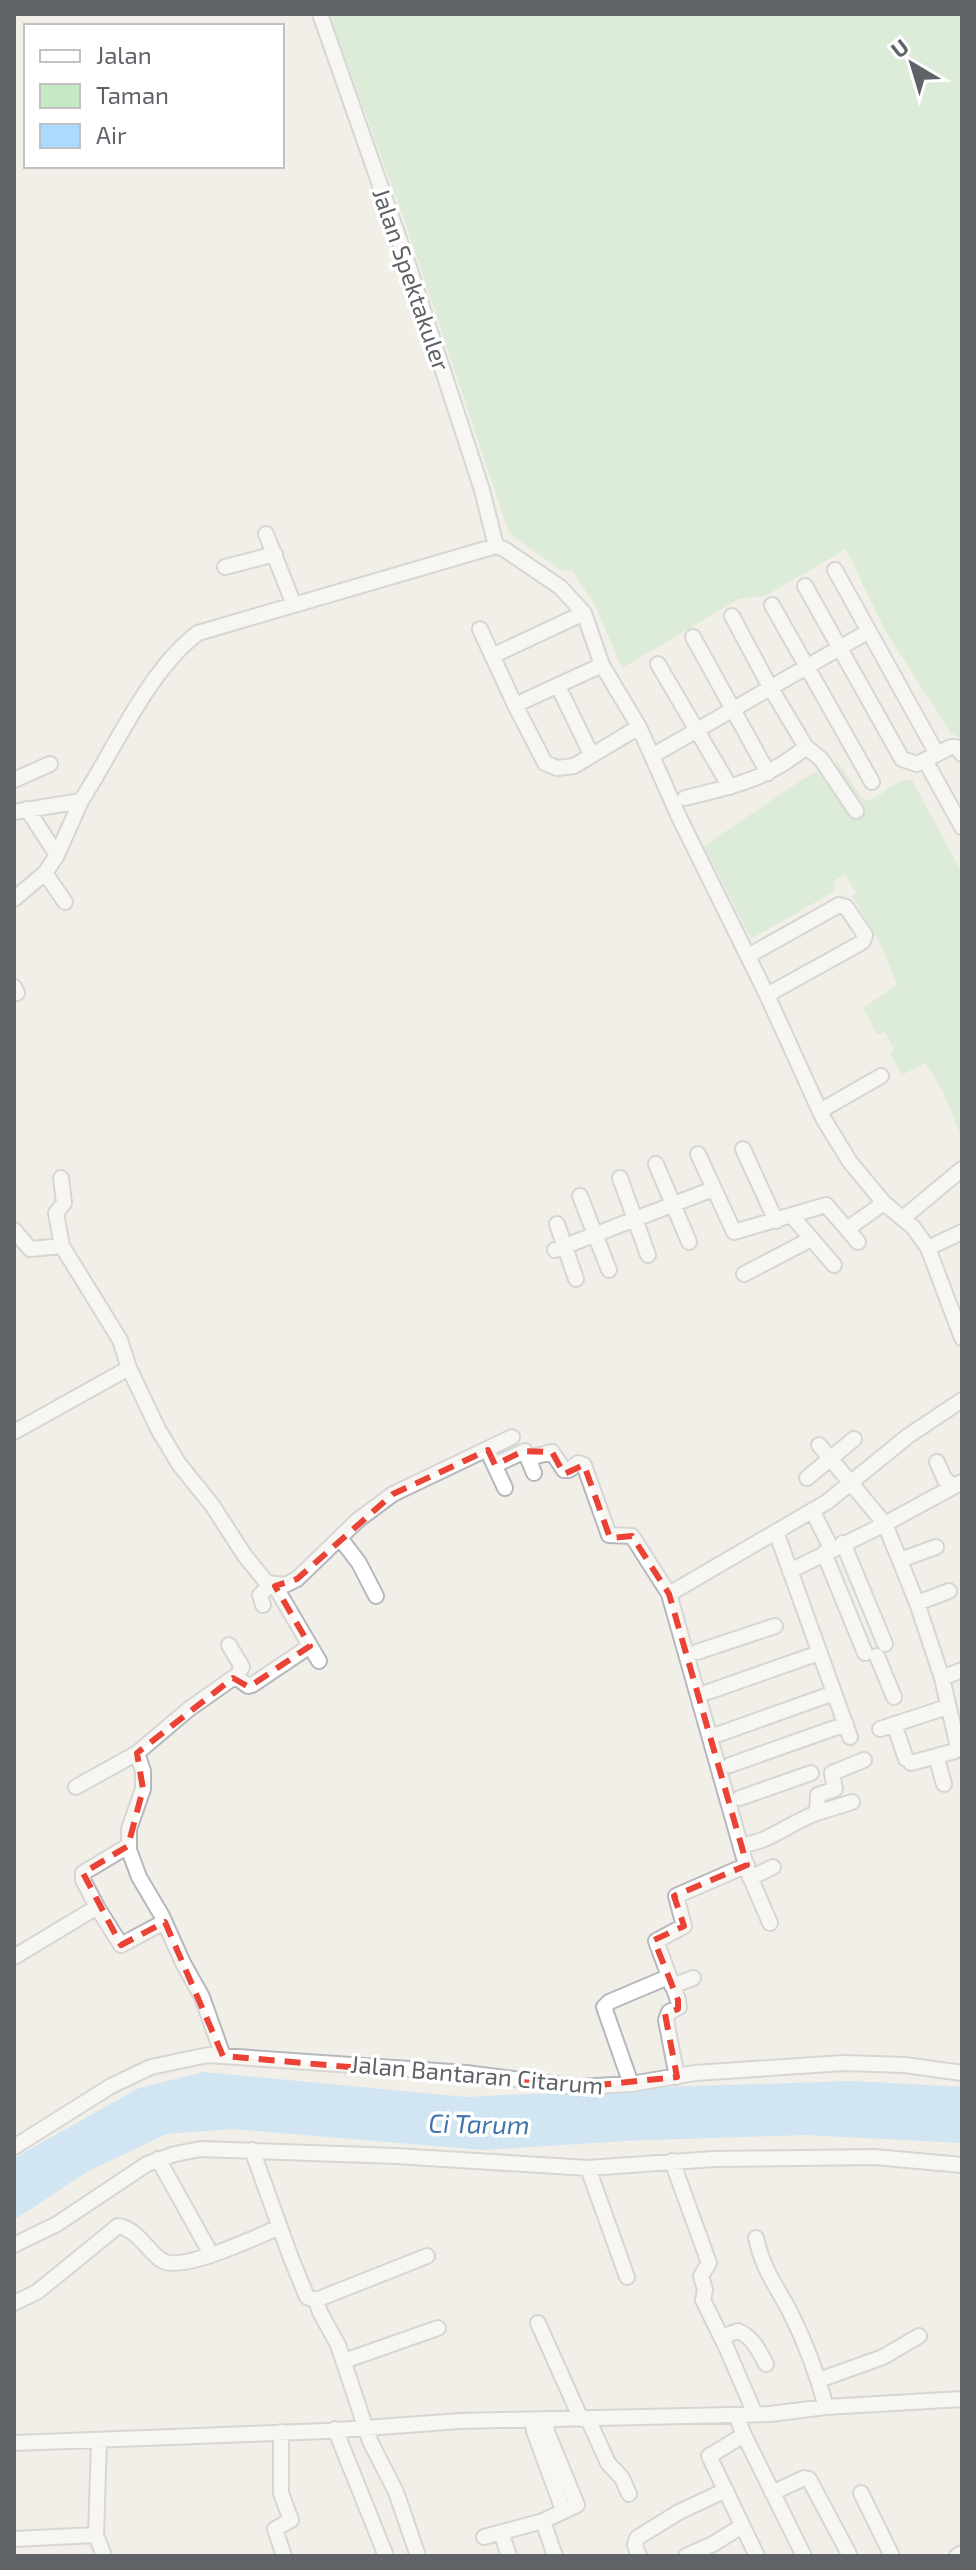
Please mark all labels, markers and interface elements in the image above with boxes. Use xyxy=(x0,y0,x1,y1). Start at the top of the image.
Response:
legend xyxy=(24,24,284,168)
north arrow xyxy=(872,24,952,104)
text: U xyxy=(885,33,913,62)
text: Jalan xyxy=(96,40,152,69)
text: Taman xyxy=(96,80,169,109)
text: Air xyxy=(96,120,127,149)
street label: Jalan Spektakuler xyxy=(367,184,457,375)
street label: Jalan Bantaran Citarum xyxy=(349,2049,605,2099)
water label: Ci Tarum xyxy=(428,2107,530,2139)

